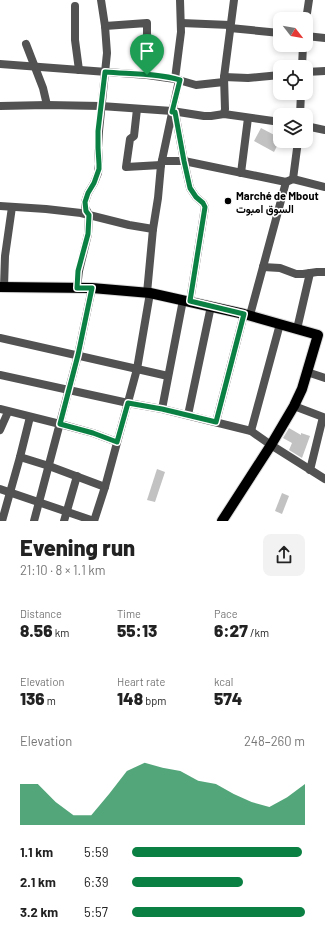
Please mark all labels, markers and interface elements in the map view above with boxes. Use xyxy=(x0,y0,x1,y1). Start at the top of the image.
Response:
north arrow xyxy=(273,12,313,52)
map controls xyxy=(273,12,313,148)
pin xyxy=(130,34,164,75)
icon: arrive xyxy=(136,40,158,62)
button: locate xyxy=(273,60,313,100)
button: layers xyxy=(273,108,313,148)
place label: Marché de Mbout السوق امبوت xyxy=(236,189,319,216)
marker: Marché de Mbout السوق امبوت xyxy=(223,196,233,206)
text: Evening run xyxy=(20,534,135,560)
button: share xyxy=(263,534,305,576)
text: 21:10 · 8 × 1.1 km xyxy=(20,562,106,578)
text: Distance xyxy=(20,607,62,620)
text: Time xyxy=(117,607,141,620)
text: Pace xyxy=(214,607,238,620)
text: 8.56 xyxy=(20,620,52,640)
text: 55:13 xyxy=(117,620,157,640)
text: 6:27 xyxy=(214,620,248,640)
text: km xyxy=(52,626,69,639)
text: /km xyxy=(248,626,269,639)
text: Elevation xyxy=(20,675,64,688)
text: Heart rate xyxy=(117,675,165,688)
text: kcal xyxy=(214,675,233,688)
text: 136 xyxy=(20,688,45,708)
text: 148 xyxy=(117,688,143,708)
text: 574 xyxy=(214,688,242,708)
text: m xyxy=(45,694,56,707)
text: bpm xyxy=(143,694,166,707)
text: Elevation xyxy=(20,733,72,749)
text: 248–260 m xyxy=(244,733,305,749)
text: 1.1 km xyxy=(20,844,53,860)
text: 5:59 xyxy=(84,844,109,860)
text: 2.1 km xyxy=(20,874,56,890)
text: 6:39 xyxy=(84,874,109,890)
text: 3.2 km xyxy=(20,904,58,920)
text: 5:57 xyxy=(84,904,108,920)

